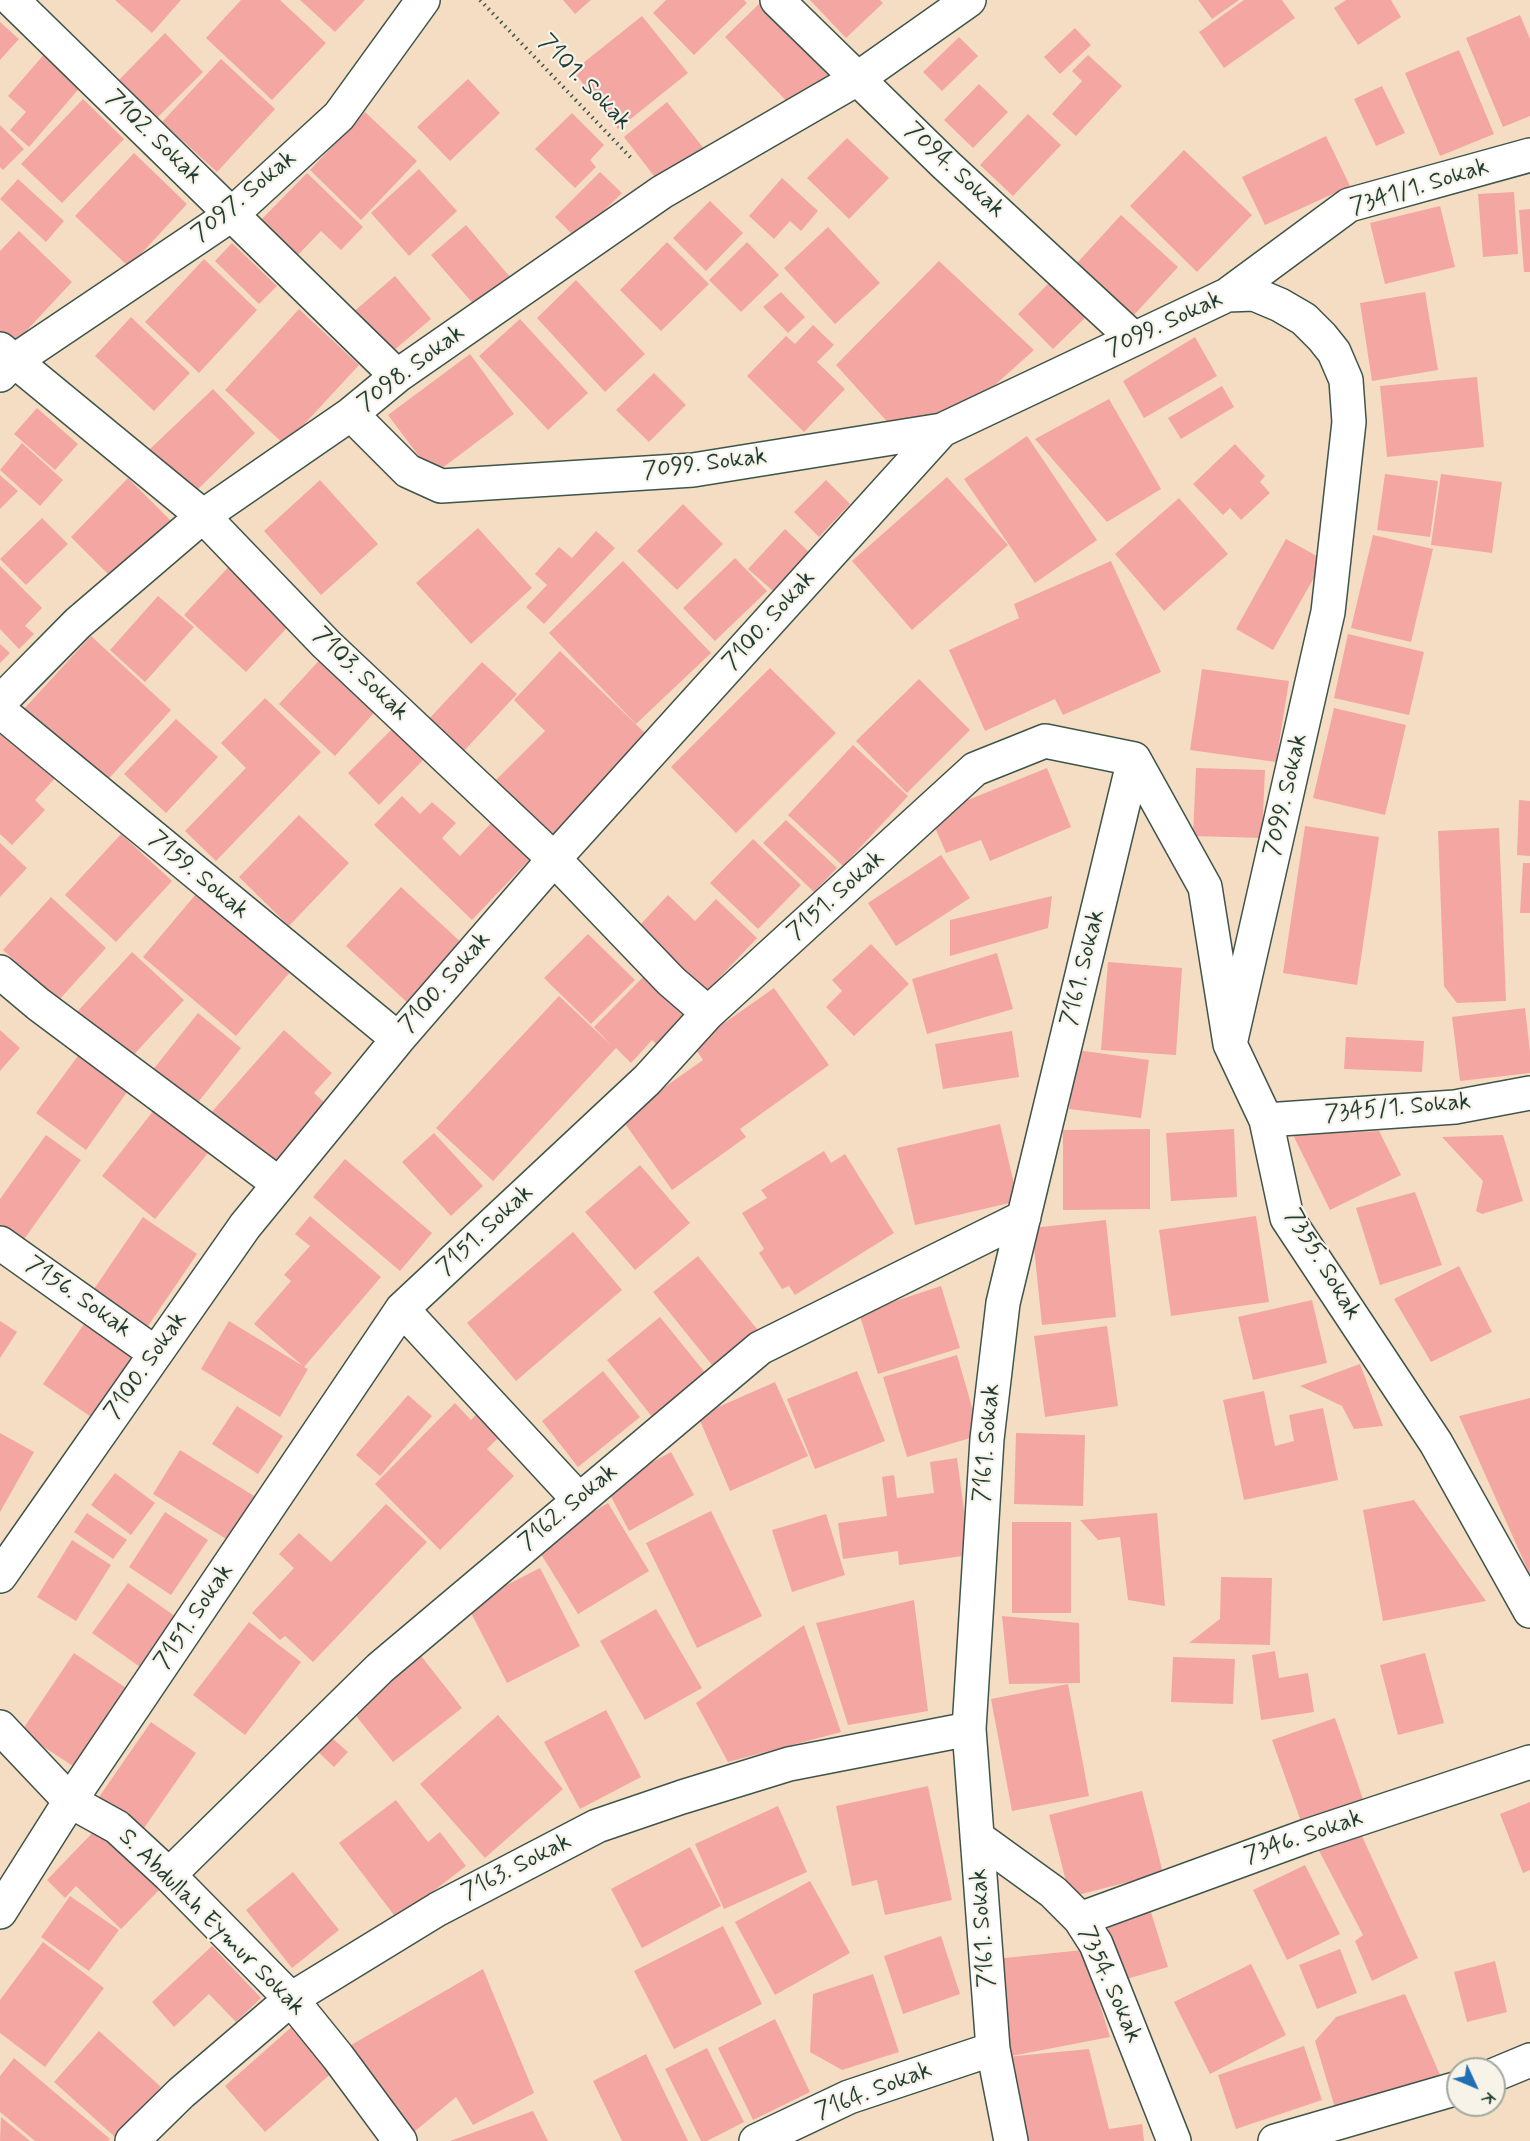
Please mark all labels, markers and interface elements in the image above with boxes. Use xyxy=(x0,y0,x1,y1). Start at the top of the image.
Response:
street label: 7101. Sokak xyxy=(531,29,637,137)
street label: 7102. Sokak xyxy=(99,85,207,191)
street label: 7094. Sokak xyxy=(898,117,1010,225)
street label: 7097. Sokak xyxy=(187,145,303,249)
street label: 7341/1. Sokak xyxy=(1347,153,1493,223)
street label: 7099. Sokak xyxy=(1102,286,1228,364)
street label: 7098. Sokak xyxy=(353,319,471,419)
street label: 7099. Sokak xyxy=(641,443,769,487)
street label: 7100. Sokak xyxy=(718,565,822,677)
street label: 7103. Sokak xyxy=(306,622,414,728)
street label: 7099. Sokak xyxy=(1259,731,1315,859)
street label: 7159. Sokak xyxy=(142,826,254,926)
street label: 7151. Sokak xyxy=(782,845,892,947)
street label: 7161. Sokak xyxy=(1056,907,1112,1029)
street label: 7100. Sokak xyxy=(394,926,498,1040)
street label: 7345/1. Sokak xyxy=(1324,1088,1472,1130)
street label: 7151. Sokak xyxy=(432,1179,540,1283)
street label: 7355. Sokak xyxy=(1278,1204,1366,1326)
street label: 7156. Sokak xyxy=(19,1251,137,1345)
street label: 7100. Sokak xyxy=(99,1307,195,1425)
street label: 7161. Sokak xyxy=(968,1382,1008,1504)
street label: 7162. Sokak xyxy=(514,1458,624,1558)
street label: 7151. Sokak xyxy=(149,1559,241,1675)
street label: 7346. Sokak xyxy=(1241,1804,1367,1872)
street label: S. Abdullah Eymur Sokak xyxy=(112,1824,310,2022)
street label: 7163. Sokak xyxy=(457,1828,577,1908)
street label: 7161. Sokak xyxy=(965,1868,1003,1988)
street label: 7354. Sokak xyxy=(1071,1922,1147,2048)
street label: 7164. Sokak xyxy=(812,2057,936,2127)
north arrow xyxy=(1446,2057,1506,2117)
text: K xyxy=(1476,2087,1499,2110)

